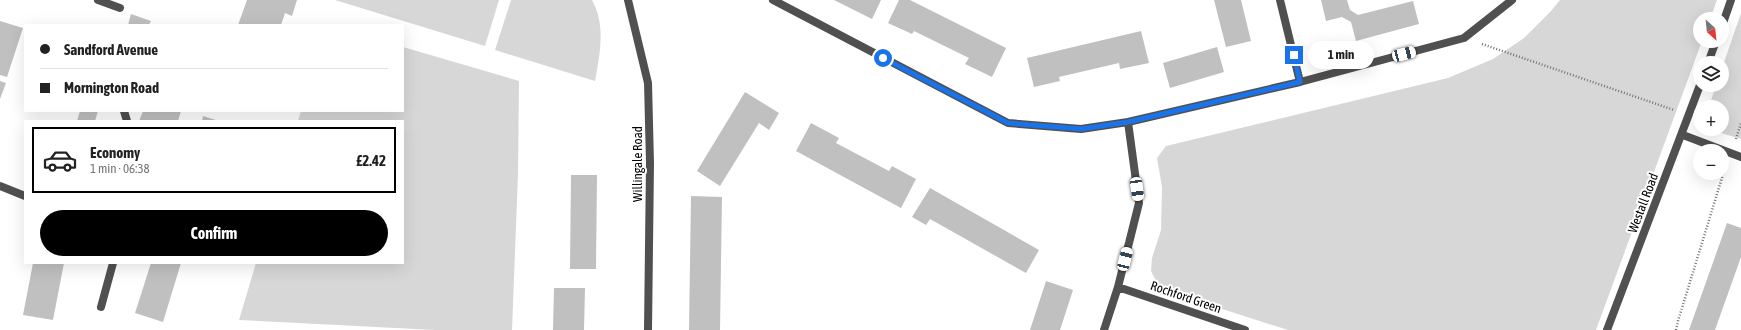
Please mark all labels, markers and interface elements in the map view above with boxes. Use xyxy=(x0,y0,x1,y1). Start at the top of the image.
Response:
north arrow xyxy=(1693,12,1729,48)
map controls xyxy=(1693,12,1729,180)
text: Sandford Avenue xyxy=(64,41,158,58)
callout: 1 min xyxy=(1308,41,1374,69)
car xyxy=(1391,45,1417,63)
route end xyxy=(1285,46,1303,64)
text: 1 min xyxy=(1328,47,1354,62)
route start xyxy=(874,49,892,67)
button: layers xyxy=(1693,56,1729,92)
text: Mornington Road xyxy=(64,79,159,96)
button: + xyxy=(1693,100,1729,136)
street label: Willingale Road xyxy=(630,126,645,202)
icon: car xyxy=(42,142,78,178)
text: Economy xyxy=(90,144,140,161)
button: − xyxy=(1693,144,1729,180)
text: £2.42 xyxy=(356,152,386,169)
text: 1 min · 06:38 xyxy=(90,161,150,176)
street label: Westall Road xyxy=(1625,171,1661,235)
car xyxy=(1129,176,1145,202)
button: Confirm xyxy=(40,210,388,256)
car xyxy=(1116,246,1134,272)
street label: Rochford Green xyxy=(1149,278,1223,316)

